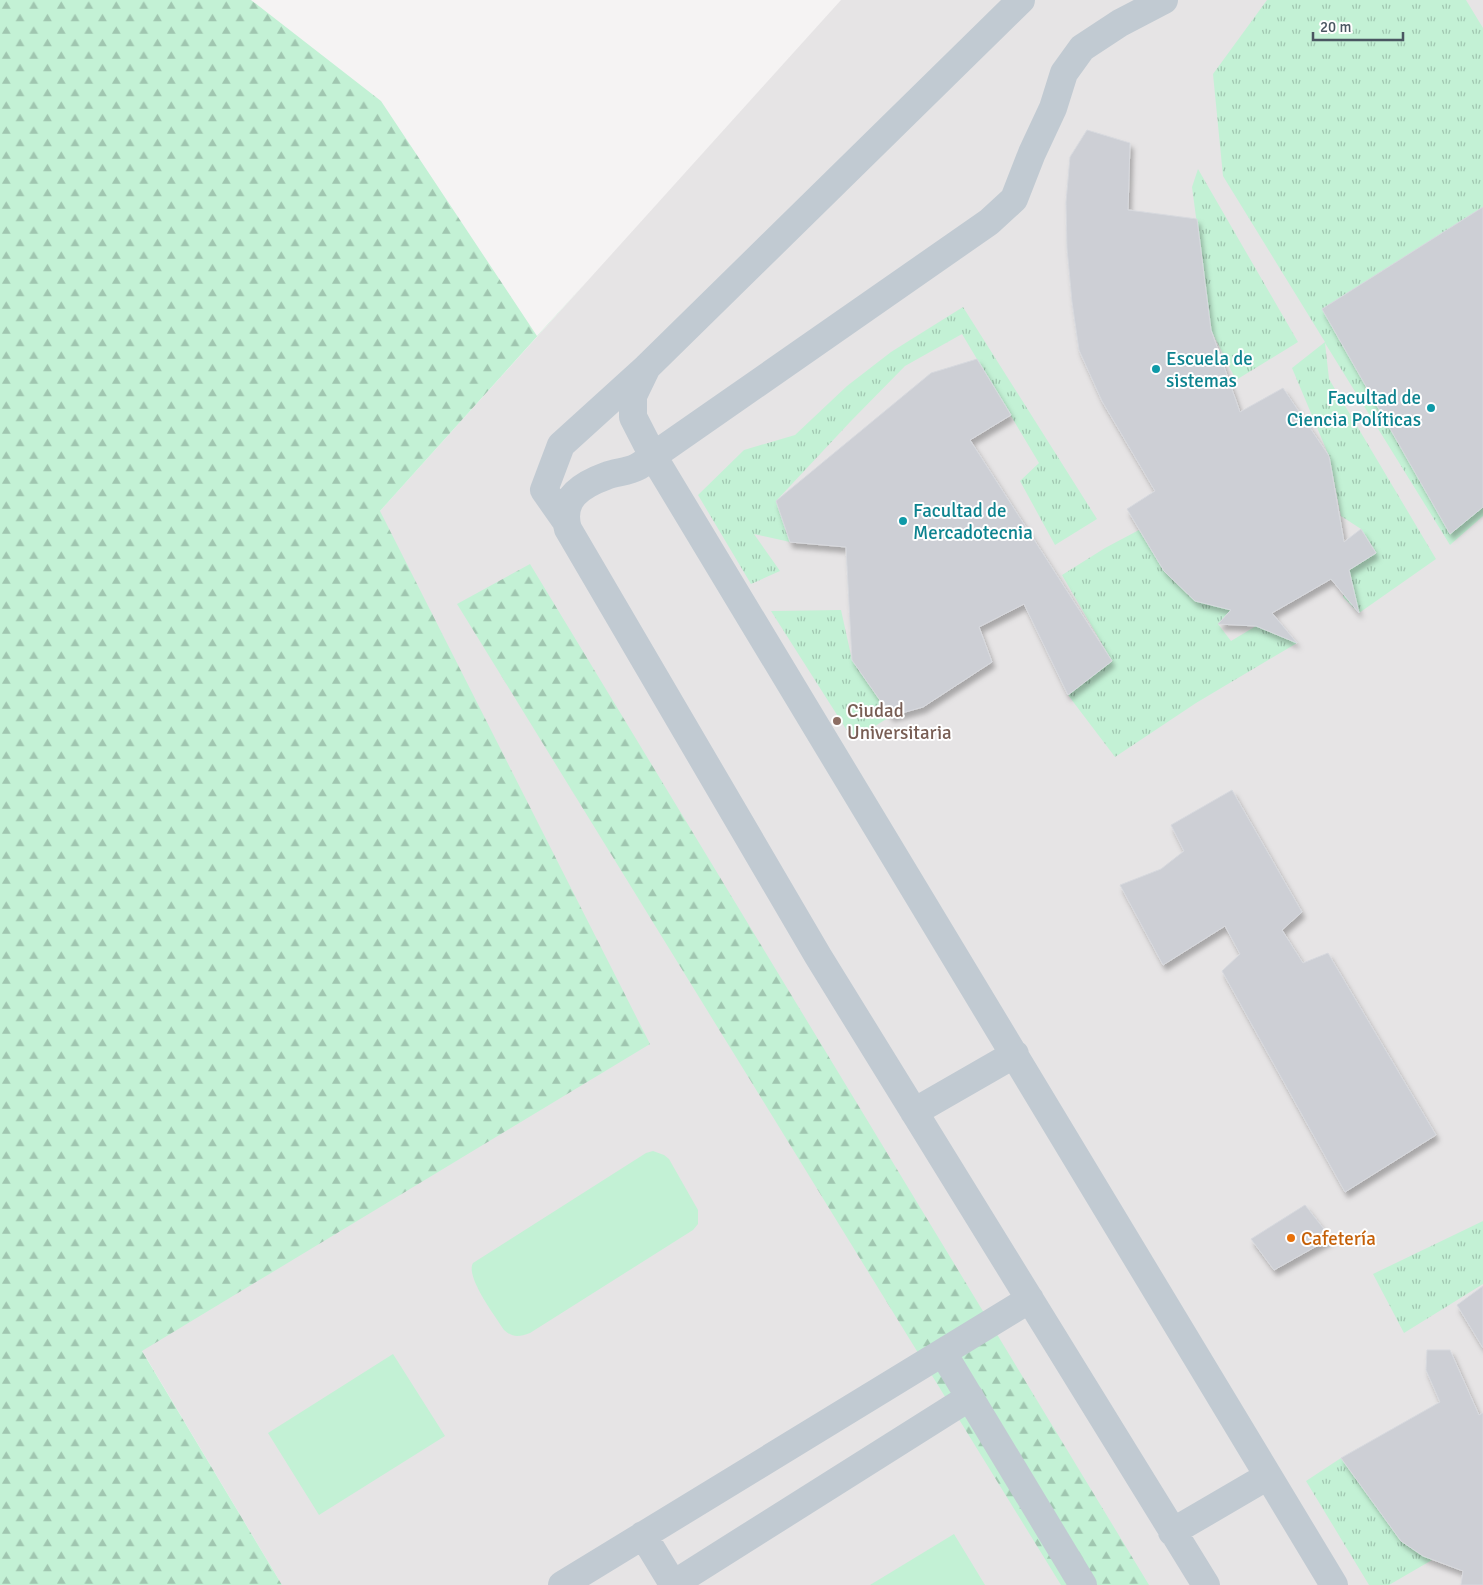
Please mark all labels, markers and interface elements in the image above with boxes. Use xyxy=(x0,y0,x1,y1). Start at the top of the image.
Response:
scale bar xyxy=(1313,10,1403,42)
text: 20 m xyxy=(1320,18,1351,36)
place label: Escuela de sistemas xyxy=(1166,347,1253,393)
marker: Escuela de sistemas xyxy=(1150,363,1162,375)
place label: Facultad de Ciencia Políticas xyxy=(1287,386,1421,432)
marker: Facultad de Ciencia Políticas xyxy=(1425,402,1437,414)
place label: Facultad de Mercadotecnia xyxy=(913,499,1033,545)
marker: Facultad de Mercadotecnia xyxy=(897,515,909,527)
place label: Ciudad Universitaria xyxy=(847,699,952,745)
marker: Ciudad Universitaria xyxy=(831,715,843,727)
place label: Cafetería xyxy=(1301,1227,1376,1251)
marker: Cafetería xyxy=(1285,1232,1297,1244)

